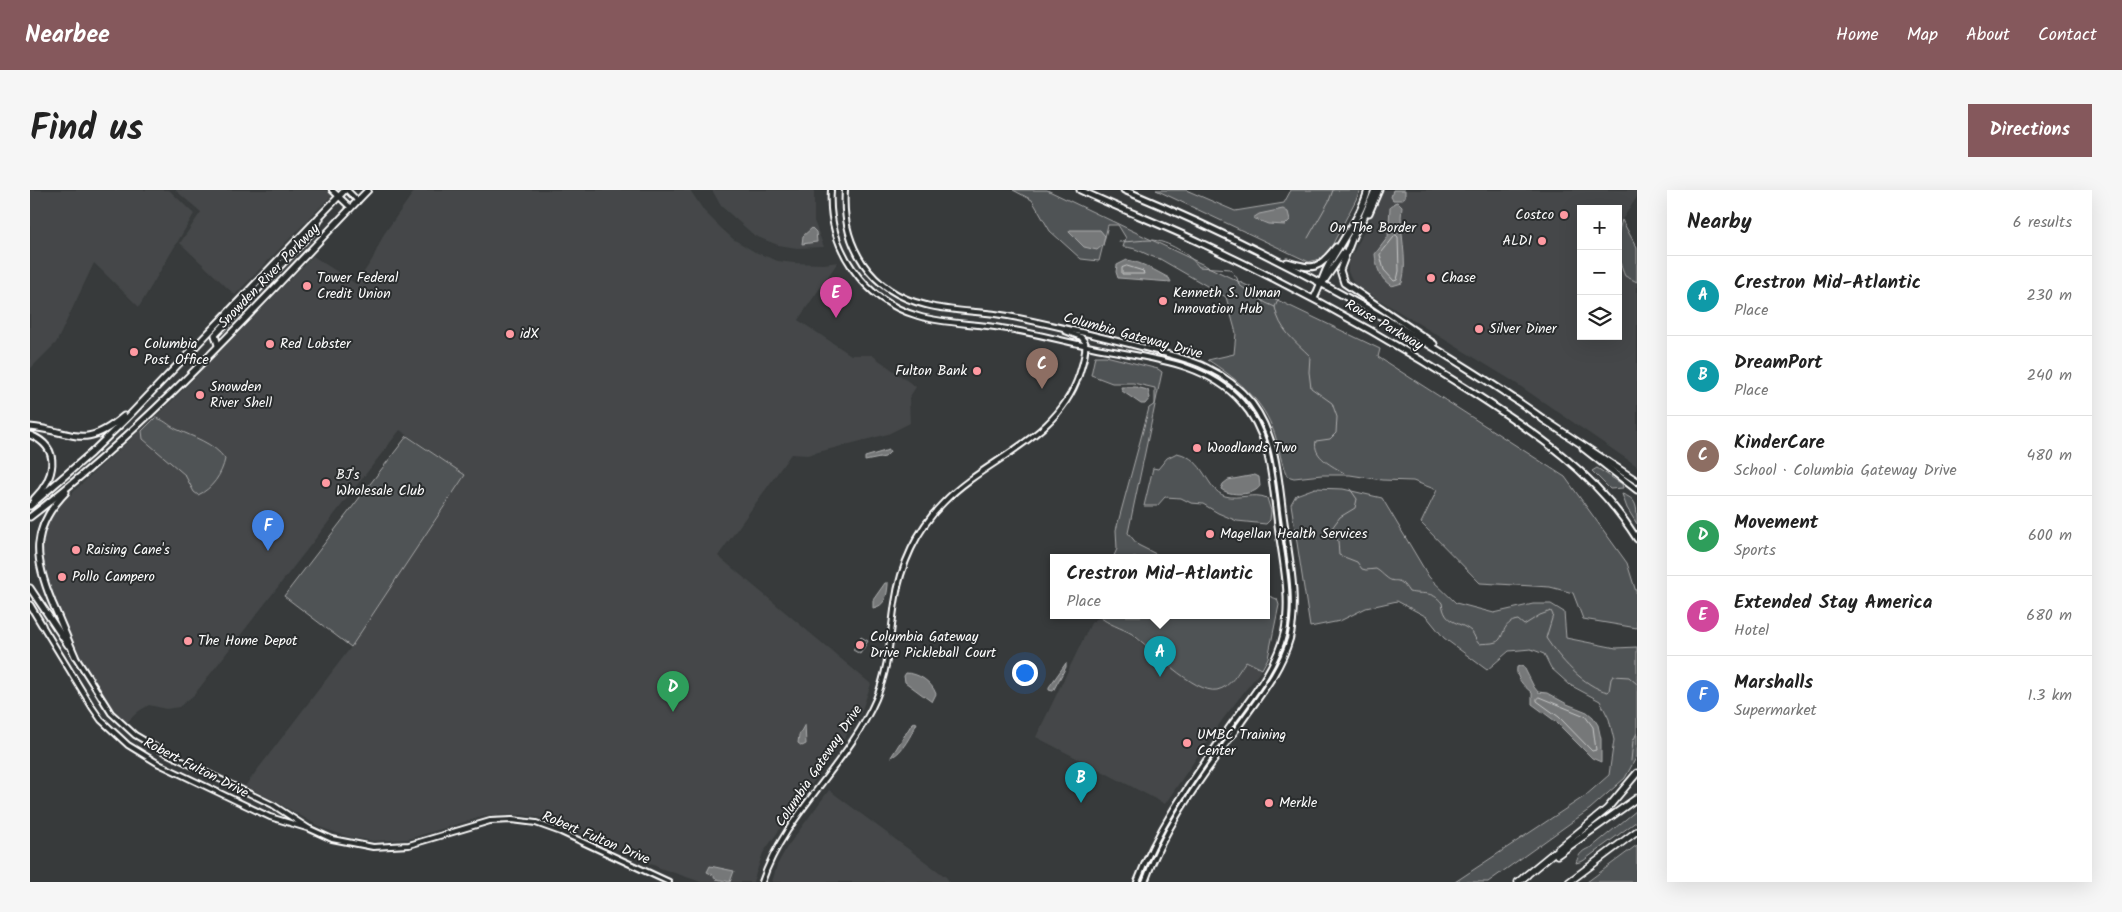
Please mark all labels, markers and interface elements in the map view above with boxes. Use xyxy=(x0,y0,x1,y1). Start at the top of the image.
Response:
text: Nearbee xyxy=(25,16,110,55)
text: Home xyxy=(1836,21,1879,50)
text: Map xyxy=(1907,21,1938,50)
text: About xyxy=(1966,21,2010,50)
text: Contact xyxy=(2038,21,2097,50)
text: Find us xyxy=(30,102,143,158)
button: Directions xyxy=(1968,104,2092,157)
place label: Costco xyxy=(1515,204,1554,226)
map controls xyxy=(1577,205,1622,340)
button: + xyxy=(1577,205,1622,250)
text: Nearby xyxy=(1687,206,1752,239)
marker: Costco xyxy=(1558,209,1570,221)
text: 6 results xyxy=(2013,210,2072,235)
place label: On The Border xyxy=(1330,217,1417,239)
street label: Snowden River Parkway xyxy=(213,218,325,334)
marker: On The Border xyxy=(1420,222,1432,234)
place label: ALDI xyxy=(1502,230,1532,252)
marker: ALDI xyxy=(1536,235,1548,247)
button: − xyxy=(1577,250,1622,295)
place label: Tower Federal Credit Union xyxy=(317,267,399,305)
place label: Chase xyxy=(1441,267,1476,289)
text: Crestron Mid-Atlantic xyxy=(1734,268,1921,298)
marker: Chase xyxy=(1425,272,1437,284)
pin: E xyxy=(820,277,852,318)
marker: Tower Federal Credit Union xyxy=(301,280,313,292)
place label: Kenneth S. Ulman Innovation Hub xyxy=(1173,282,1281,320)
text: A xyxy=(1698,283,1708,308)
text: 230 m xyxy=(2026,283,2072,308)
street label: Rouse Parkway xyxy=(1341,294,1428,357)
marker: Kenneth S. Ulman Innovation Hub xyxy=(1157,295,1169,307)
button: layers xyxy=(1577,295,1622,340)
text: Place xyxy=(1734,298,1768,323)
street label: Columbia Gateway Drive xyxy=(1061,307,1206,365)
place label: Silver Diner xyxy=(1489,318,1558,340)
place label: idX xyxy=(520,323,539,345)
marker: Silver Diner xyxy=(1473,323,1485,335)
marker: idX xyxy=(504,328,516,340)
place label: Columbia Post Office xyxy=(144,333,209,371)
place label: Red Lobster xyxy=(280,333,352,355)
marker: Red Lobster xyxy=(264,338,276,350)
marker: Columbia Post Office xyxy=(128,346,140,358)
pin: C xyxy=(1026,348,1058,389)
text: DreamPort xyxy=(1734,348,1823,378)
place label: Fulton Bank xyxy=(895,360,967,382)
text: B xyxy=(1698,363,1708,388)
text: 240 m xyxy=(2027,363,2072,388)
marker: Fulton Bank xyxy=(971,365,983,377)
place label: Snowden River Shell xyxy=(210,376,273,414)
text: Place xyxy=(1734,378,1768,403)
marker: Snowden River Shell xyxy=(194,389,206,401)
text: KinderCare xyxy=(1734,428,1825,458)
place label: Woodlands Two xyxy=(1207,437,1297,459)
marker: Woodlands Two xyxy=(1191,442,1203,454)
text: C xyxy=(1698,443,1708,468)
text: 480 m xyxy=(2026,443,2072,468)
text: School · Columbia Gateway Drive xyxy=(1734,458,1957,483)
place label: BJ's Wholesale Club xyxy=(336,464,425,502)
marker: BJ's Wholesale Club xyxy=(320,477,332,489)
text: Movement xyxy=(1734,508,1818,538)
pin: F xyxy=(252,510,284,551)
place label: Magellan Health Services xyxy=(1220,523,1367,545)
text: D xyxy=(1698,523,1708,548)
text: 600 m xyxy=(2028,523,2072,548)
marker: Magellan Health Services xyxy=(1204,528,1216,540)
text: Sports xyxy=(1734,538,1776,563)
place label: Raising Cane's xyxy=(86,539,170,561)
marker: Raising Cane's xyxy=(70,544,82,556)
popup xyxy=(1050,554,1270,619)
text: Crestron Mid-Atlantic xyxy=(1067,559,1253,589)
place label: Pollo Campero xyxy=(72,566,155,588)
marker: Pollo Campero xyxy=(56,571,68,583)
text: Extended Stay America xyxy=(1734,588,1932,618)
text: Place xyxy=(1067,589,1101,614)
text: E xyxy=(1699,603,1707,628)
text: 680 m xyxy=(2026,603,2072,628)
text: Hotel xyxy=(1734,618,1769,643)
place label: Columbia Gateway Drive Pickleball Court xyxy=(870,626,997,664)
place label: The Home Depot xyxy=(198,630,298,652)
marker: The Home Depot xyxy=(182,635,194,647)
pin: A xyxy=(1144,636,1176,677)
marker: Columbia Gateway Drive Pickleball Court xyxy=(854,639,866,651)
your location xyxy=(1012,660,1038,686)
text: Marshalls xyxy=(1734,668,1813,698)
pin: D xyxy=(657,671,689,712)
text: F xyxy=(1699,683,1707,708)
text: 1.3 km xyxy=(2027,683,2072,708)
text: Supermarket xyxy=(1734,698,1817,723)
street label: Columbia Gateway Drive xyxy=(770,700,869,831)
place label: UMBC Training Center xyxy=(1197,724,1286,762)
street label: Robert Fulton Drive xyxy=(140,732,253,804)
marker: UMBC Training Center xyxy=(1181,737,1193,749)
pin: B xyxy=(1065,762,1097,803)
place label: Merkle xyxy=(1279,792,1318,814)
marker: Merkle xyxy=(1263,797,1275,809)
street label: Robert Fulton Drive xyxy=(539,805,654,871)

